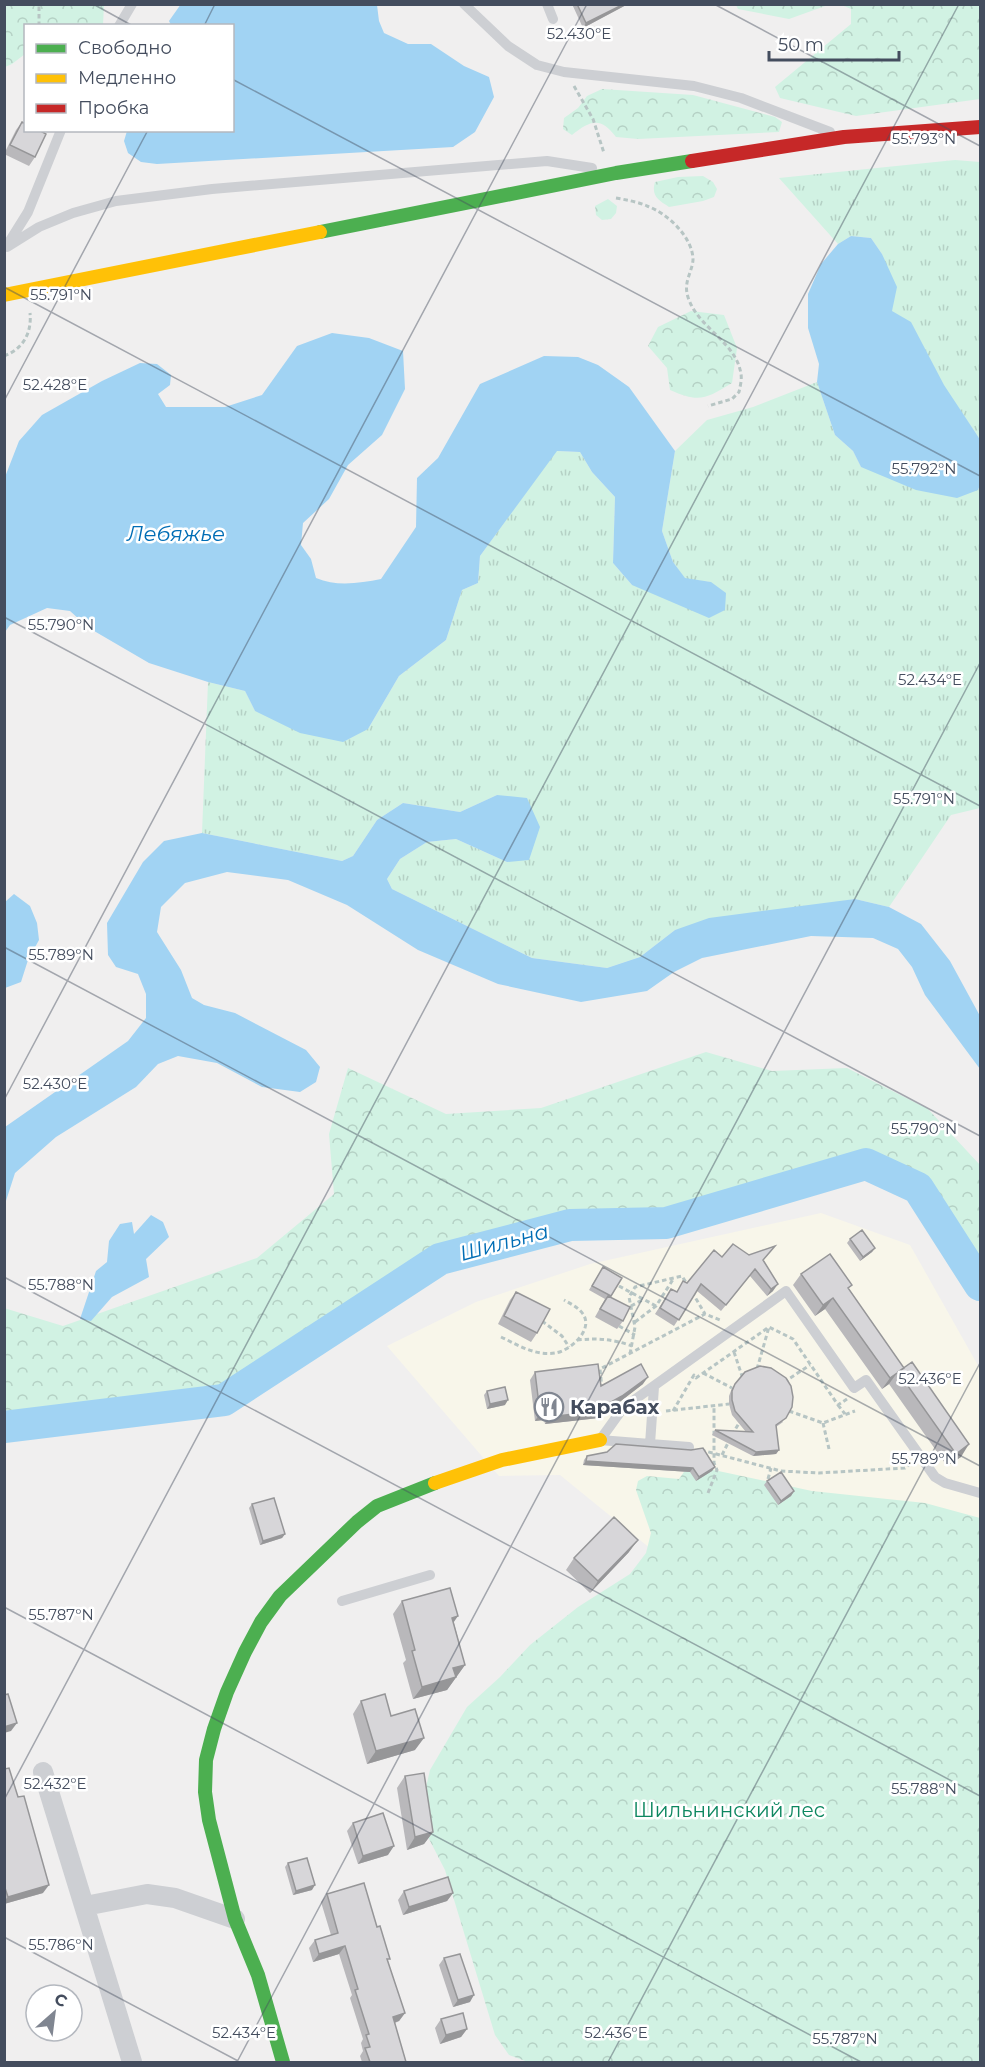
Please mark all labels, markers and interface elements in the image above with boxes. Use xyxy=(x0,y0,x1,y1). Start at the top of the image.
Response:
legend xyxy=(24,24,234,132)
text: 52.430°E xyxy=(547,24,611,43)
scale bar xyxy=(769,24,900,62)
text: 50 m xyxy=(778,34,824,56)
text: Свободно xyxy=(78,37,172,59)
text: Медленно xyxy=(78,67,176,89)
text: Пробка xyxy=(78,97,149,119)
text: 55.793°N xyxy=(892,129,956,148)
text: 55.791°N xyxy=(30,285,92,304)
text: 52.428°E xyxy=(23,375,87,394)
text: 55.792°N xyxy=(892,459,956,478)
water label: Лебяжье xyxy=(126,521,225,546)
text: 55.790°N xyxy=(28,615,94,634)
text: 52.434°E xyxy=(898,670,962,689)
text: 55.791°N xyxy=(893,789,955,808)
text: 55.789°N xyxy=(28,945,94,964)
text: 52.430°E xyxy=(23,1074,87,1093)
text: 55.790°N xyxy=(891,1119,957,1138)
water label: Шильна xyxy=(457,1218,551,1266)
text: 55.788°N xyxy=(28,1275,94,1294)
text: 52.436°E xyxy=(898,1369,962,1388)
restaurant icon: Карабах xyxy=(533,1391,565,1423)
place label: Карабах xyxy=(570,1395,660,1419)
text: 55.789°N xyxy=(891,1449,957,1468)
text: 55.787°N xyxy=(28,1605,94,1624)
text: 52.432°E xyxy=(24,1774,87,1793)
text: 55.788°N xyxy=(891,1779,957,1798)
park label: Шильнинский лес xyxy=(633,1798,825,1822)
text: 55.786°N xyxy=(28,1935,94,1954)
north arrow xyxy=(24,1983,84,2043)
text: С xyxy=(51,1989,71,2011)
text: 52.434°E xyxy=(212,2023,276,2042)
text: 52.436°E xyxy=(584,2023,648,2042)
text: 55.787°N xyxy=(812,2029,878,2048)

